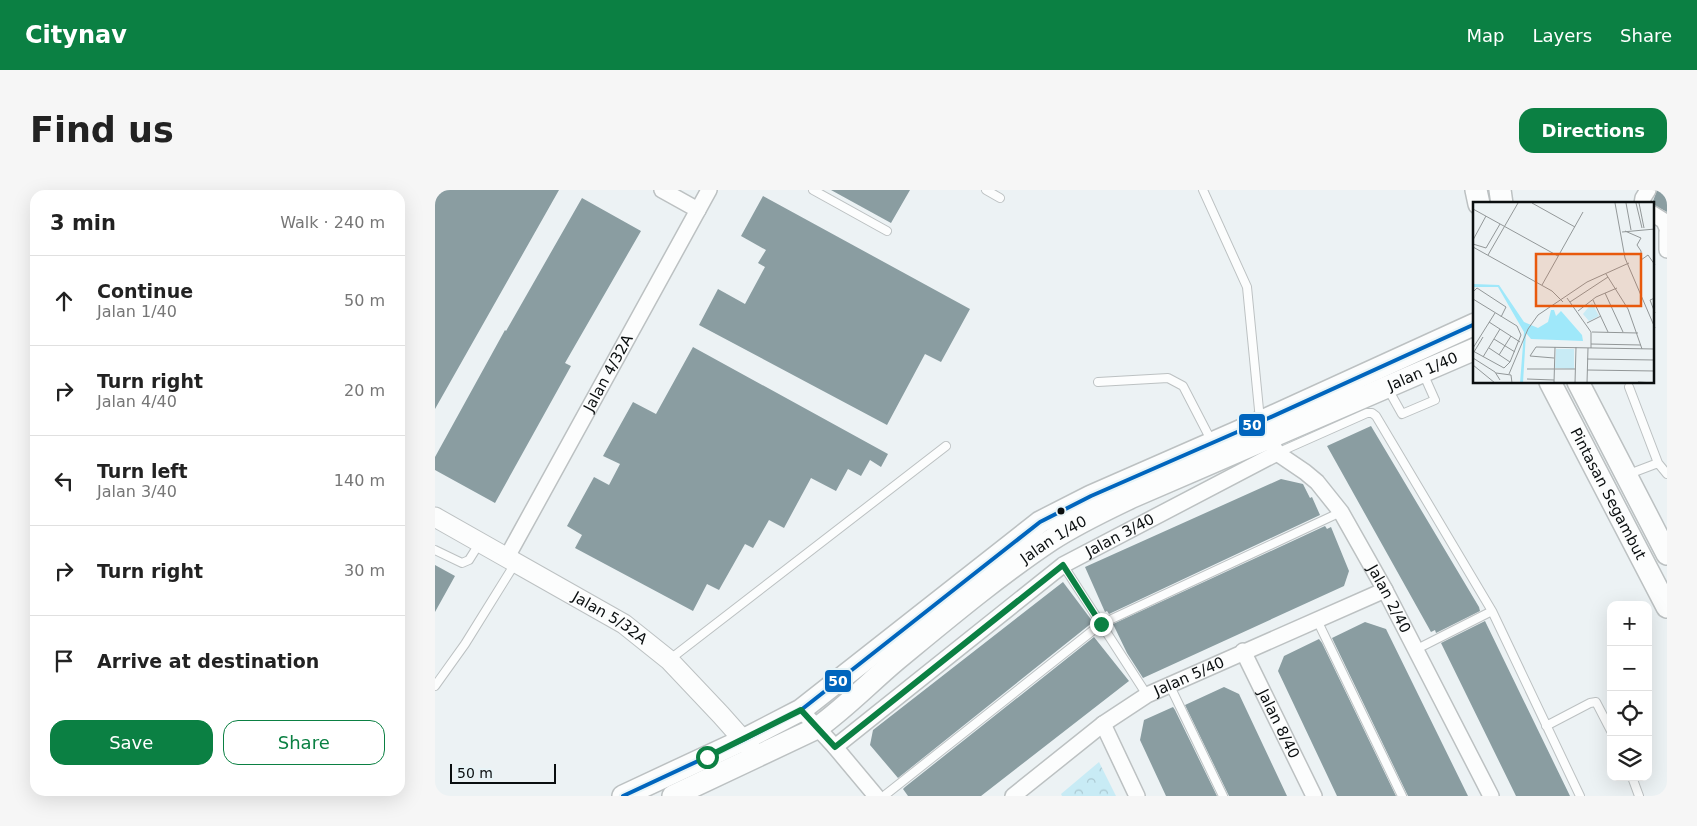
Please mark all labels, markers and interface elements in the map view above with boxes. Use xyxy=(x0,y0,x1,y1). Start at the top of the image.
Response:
text: Citynav xyxy=(25,21,127,49)
text: Map xyxy=(1466,25,1504,46)
text: Layers xyxy=(1532,25,1592,46)
text: Share xyxy=(1620,25,1672,46)
button: Directions xyxy=(1519,108,1667,153)
text: Find us xyxy=(30,110,174,150)
inset map xyxy=(1473,202,1655,384)
text: 3 min xyxy=(50,211,116,235)
text: Walk · 240 m xyxy=(280,213,385,232)
text: Continue xyxy=(97,280,193,302)
icon: ahead xyxy=(50,287,78,315)
text: 50 m xyxy=(344,291,385,310)
text: Jalan 1/40 xyxy=(97,302,177,321)
street label: Jalan 4/32A xyxy=(579,331,637,416)
street label: Jalan 1/40 xyxy=(1384,348,1461,395)
text: Turn right xyxy=(97,370,203,392)
icon: right xyxy=(50,377,78,405)
text: 20 m xyxy=(344,381,385,400)
text: Jalan 4/40 xyxy=(97,392,177,411)
line badge: 50 xyxy=(1238,413,1266,437)
text: 50 xyxy=(1242,417,1262,433)
street label: Pintasan Segambut xyxy=(1566,425,1650,563)
text: Turn left xyxy=(97,460,188,482)
icon: left xyxy=(50,467,78,495)
text: 140 m xyxy=(334,471,385,490)
text: Jalan 3/40 xyxy=(97,482,177,501)
unlabelled marker xyxy=(1056,506,1066,516)
street label: Jalan 3/40 xyxy=(1082,510,1157,561)
street label: Jalan 1/40 xyxy=(1016,512,1090,568)
icon: right xyxy=(50,557,78,585)
text: Turn right xyxy=(97,560,203,582)
street label: Jalan 2/40 xyxy=(1363,560,1415,636)
text: 30 m xyxy=(344,561,385,580)
street label: Jalan 5/32A xyxy=(568,587,652,649)
map controls xyxy=(1607,601,1652,781)
button: + xyxy=(1607,601,1652,646)
route end xyxy=(1090,613,1113,636)
button: − xyxy=(1607,646,1652,691)
icon: arrive xyxy=(50,647,78,675)
text: Arrive at destination xyxy=(97,650,319,672)
street label: Jalan 5/40 xyxy=(1150,653,1227,700)
line badge: 50 xyxy=(824,669,852,693)
text: 50 xyxy=(828,673,848,689)
street label: Jalan 8/40 xyxy=(1254,685,1303,761)
button: locate xyxy=(1607,691,1652,736)
button: Save xyxy=(50,720,213,765)
button: Share xyxy=(223,720,385,765)
button: layers xyxy=(1607,736,1652,781)
route start xyxy=(696,746,719,769)
scale bar xyxy=(450,761,556,784)
text: 50 m xyxy=(457,765,493,781)

